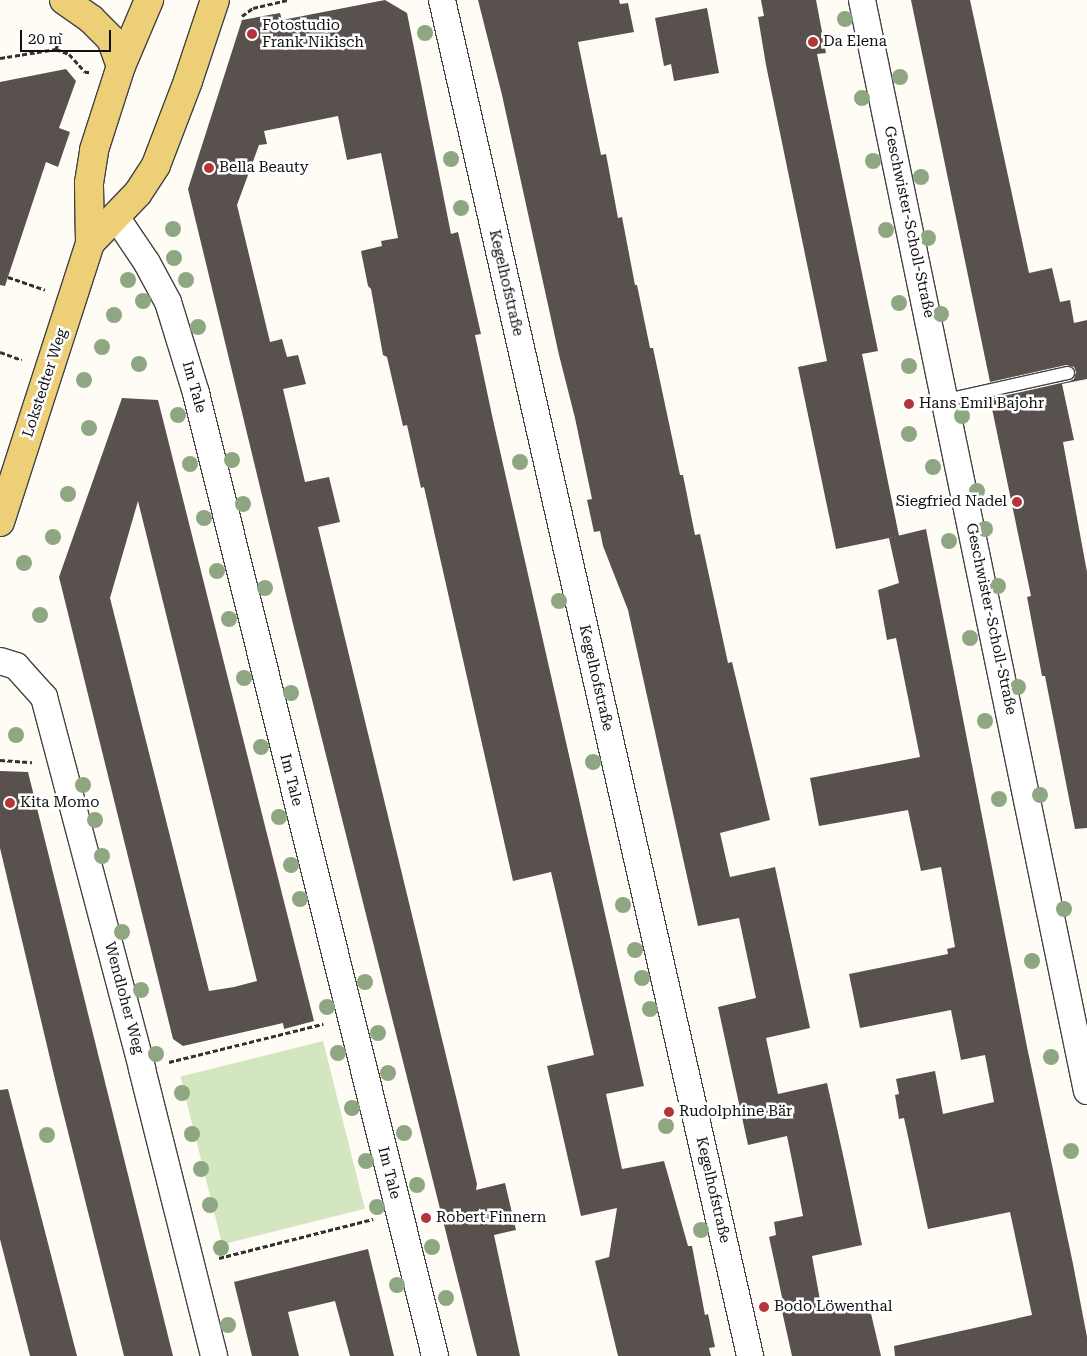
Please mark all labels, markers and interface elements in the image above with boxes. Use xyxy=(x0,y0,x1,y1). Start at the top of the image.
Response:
place label: Fotostudio Frank Nikisch xyxy=(262,16,364,51)
scale bar xyxy=(22,20,114,52)
marker: Fotostudio Frank Nikisch xyxy=(246,28,258,40)
text: 20 m xyxy=(28,30,62,48)
place label: Da Elena xyxy=(823,33,887,51)
marker: Da Elena xyxy=(807,36,819,48)
street label: Geschwister-Scholl-Straße xyxy=(880,125,938,319)
place label: Bella Beauty xyxy=(219,159,309,177)
marker: Bella Beauty xyxy=(203,162,215,174)
street label: Kegelhofstraße xyxy=(485,228,527,338)
street label: Lokstedter Weg xyxy=(19,326,71,440)
street label: Im Tale xyxy=(178,359,210,415)
place label: Hans Emil Bajohr xyxy=(919,395,1044,413)
marker: Hans Emil Bajohr xyxy=(903,398,915,410)
place label: Siegfried Nadel xyxy=(896,493,1007,511)
marker: Siegfried Nadel xyxy=(1011,496,1023,508)
street label: Geschwister-Scholl-Straße xyxy=(962,522,1020,716)
street label: Kegelhofstraße xyxy=(575,623,617,733)
street label: Im Tale xyxy=(276,752,306,808)
place label: Kita Momo xyxy=(20,794,99,812)
marker: Kita Momo xyxy=(4,797,16,809)
street label: Wendloher Weg xyxy=(100,940,148,1056)
place label: Rudolphine Bär xyxy=(679,1103,792,1121)
marker: Rudolphine Bär xyxy=(663,1106,675,1118)
street label: Kegelhofstraße xyxy=(692,1135,734,1245)
street label: Im Tale xyxy=(374,1145,404,1201)
place label: Robert Finnern xyxy=(436,1209,546,1227)
marker: Robert Finnern xyxy=(420,1212,432,1224)
place label: Bodo Löwenthal xyxy=(774,1298,892,1316)
marker: Bodo Löwenthal xyxy=(758,1301,770,1313)

